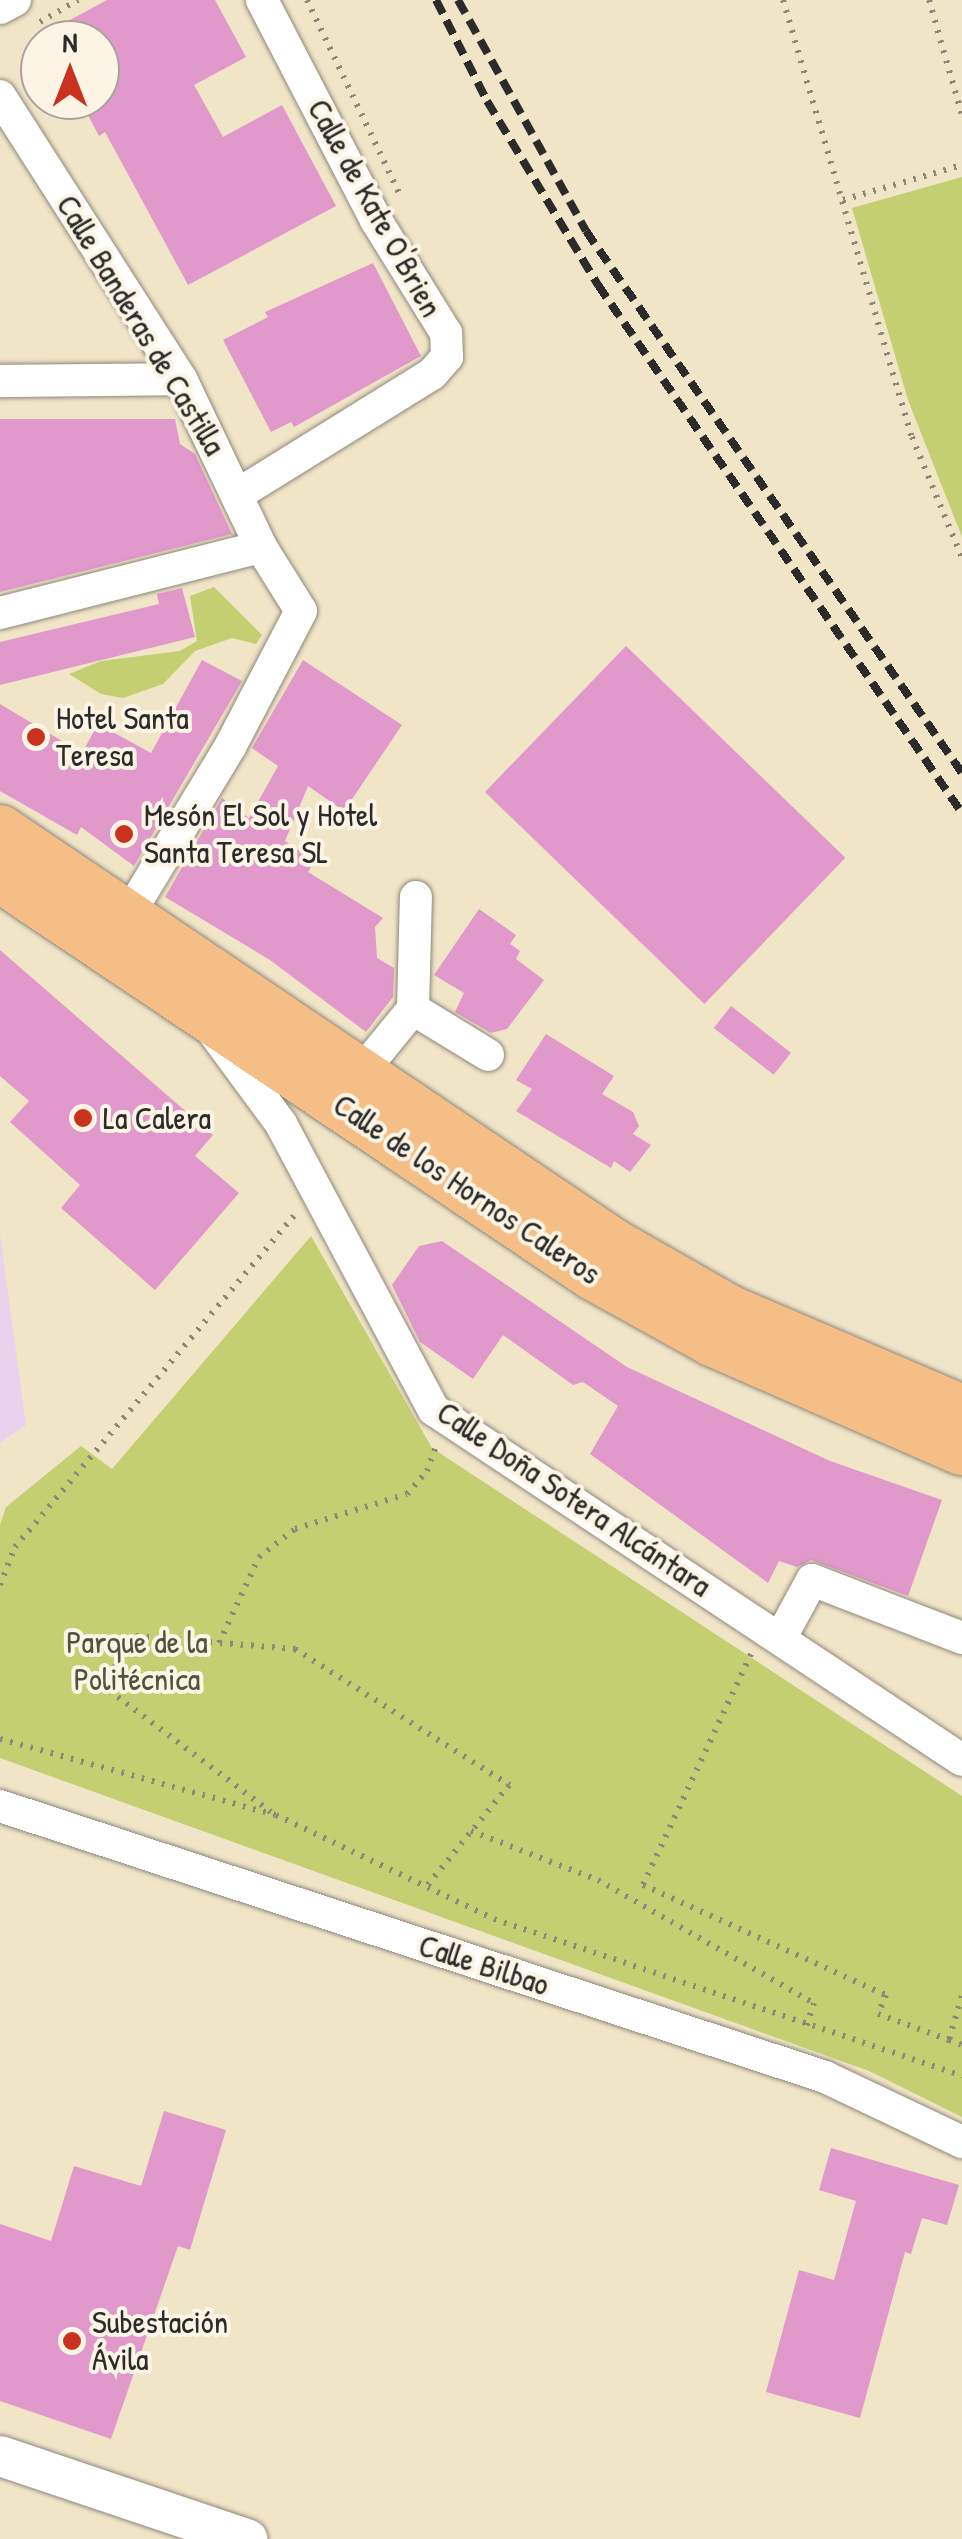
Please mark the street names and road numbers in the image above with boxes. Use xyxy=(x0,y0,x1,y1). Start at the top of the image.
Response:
street label: Calle de Kate O'Brien xyxy=(299,92,451,324)
street label: Calle Banderas de Castilla xyxy=(48,188,234,462)
street label: Calle de los Hornos Caleros xyxy=(326,1085,608,1293)
street label: Calle Doña Sotera Alcántara xyxy=(430,1393,718,1605)
street label: Calle Bilbao xyxy=(414,1926,554,2004)

